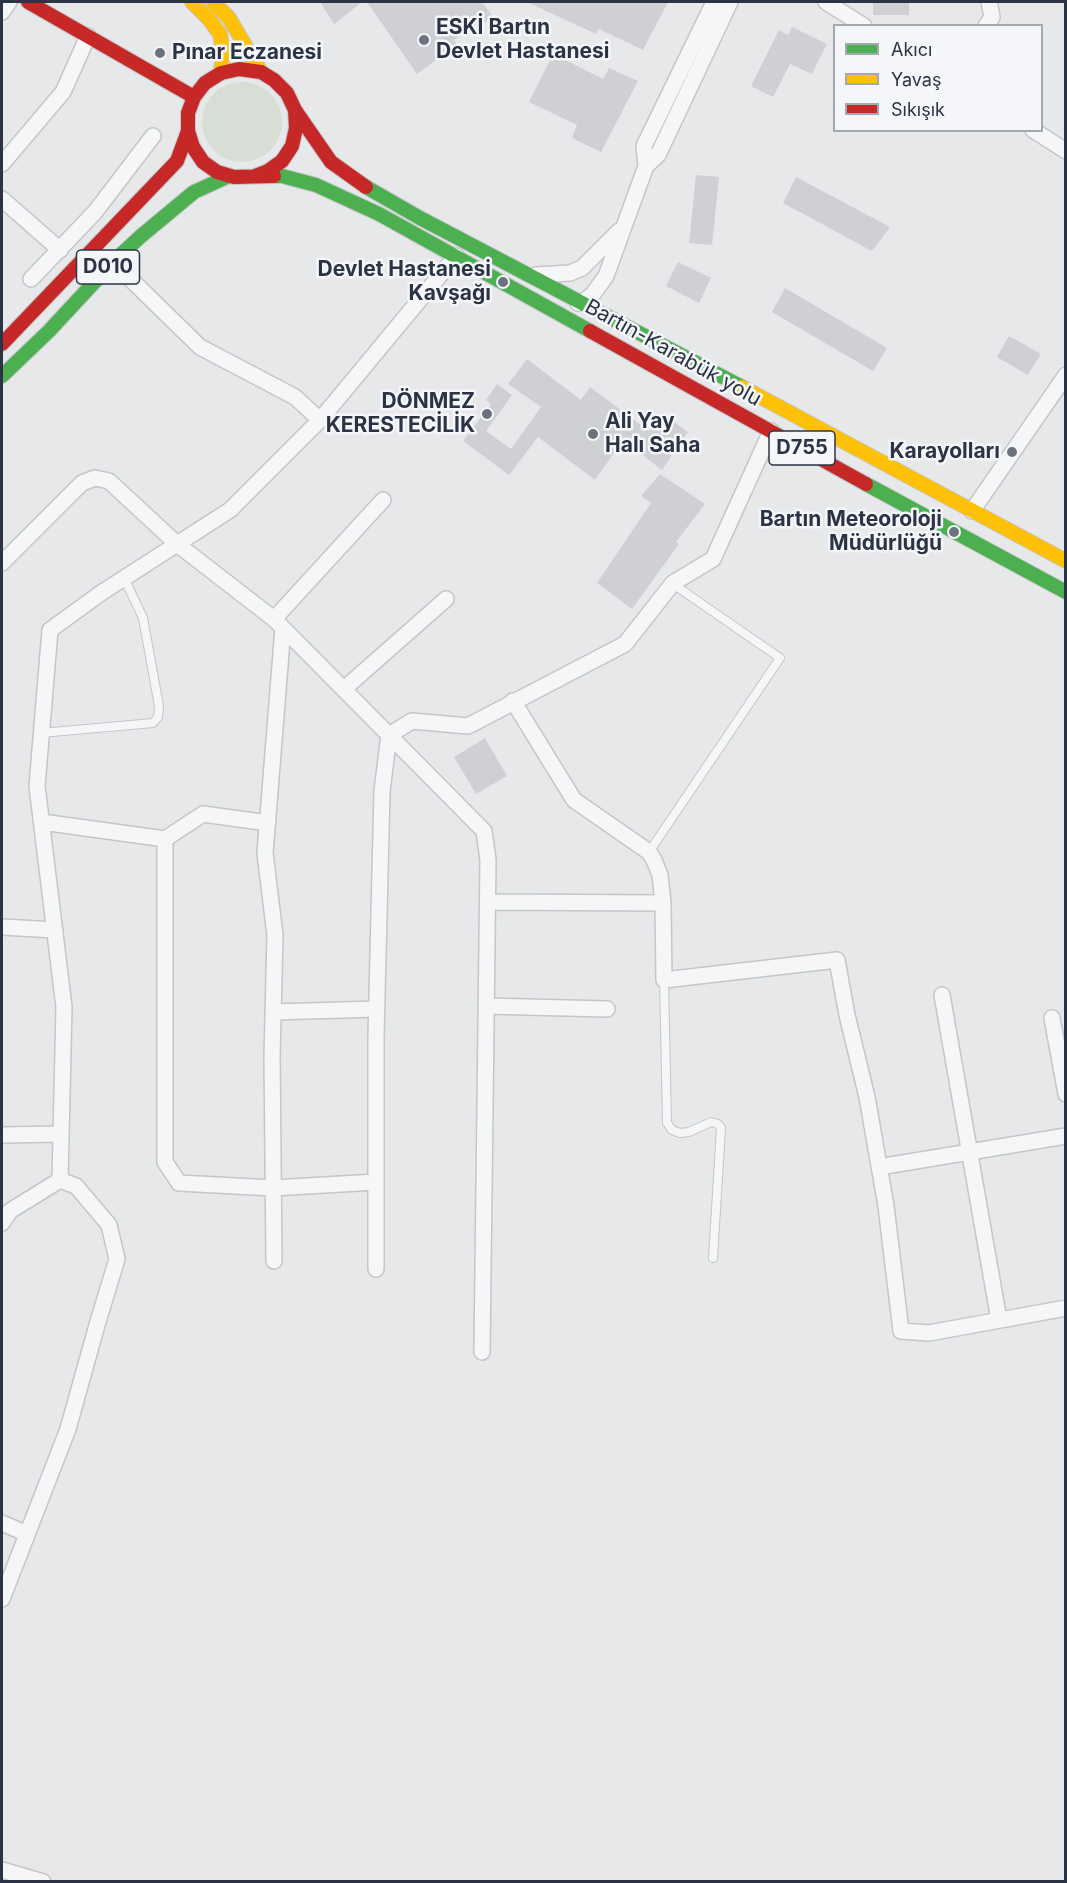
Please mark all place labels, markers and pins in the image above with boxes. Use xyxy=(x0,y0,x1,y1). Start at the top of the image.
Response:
place label: ESKİ Bartın Devlet Hastanesi xyxy=(436,15,609,65)
marker: ESKİ Bartın Devlet Hastanesi xyxy=(417,33,431,47)
place label: Pınar Eczanesi xyxy=(172,40,322,66)
marker: Pınar Eczanesi xyxy=(153,46,167,60)
place label: Devlet Hastanesi Kavşağı xyxy=(318,257,491,307)
marker: Devlet Hastanesi Kavşağı xyxy=(496,275,510,289)
place label: DÖNMEZ KERESTECİLİK xyxy=(326,389,475,439)
marker: DÖNMEZ KERESTECİLİK xyxy=(480,407,494,421)
place label: Ali Yay Halı Saha xyxy=(605,409,700,459)
marker: Ali Yay Halı Saha xyxy=(586,427,600,441)
place label: Karayolları xyxy=(889,439,1000,465)
marker: Karayolları xyxy=(1005,445,1019,459)
place label: Bartın Meteoroloji Müdürlüğü xyxy=(760,507,942,557)
marker: Bartın Meteoroloji Müdürlüğü xyxy=(947,525,961,539)

